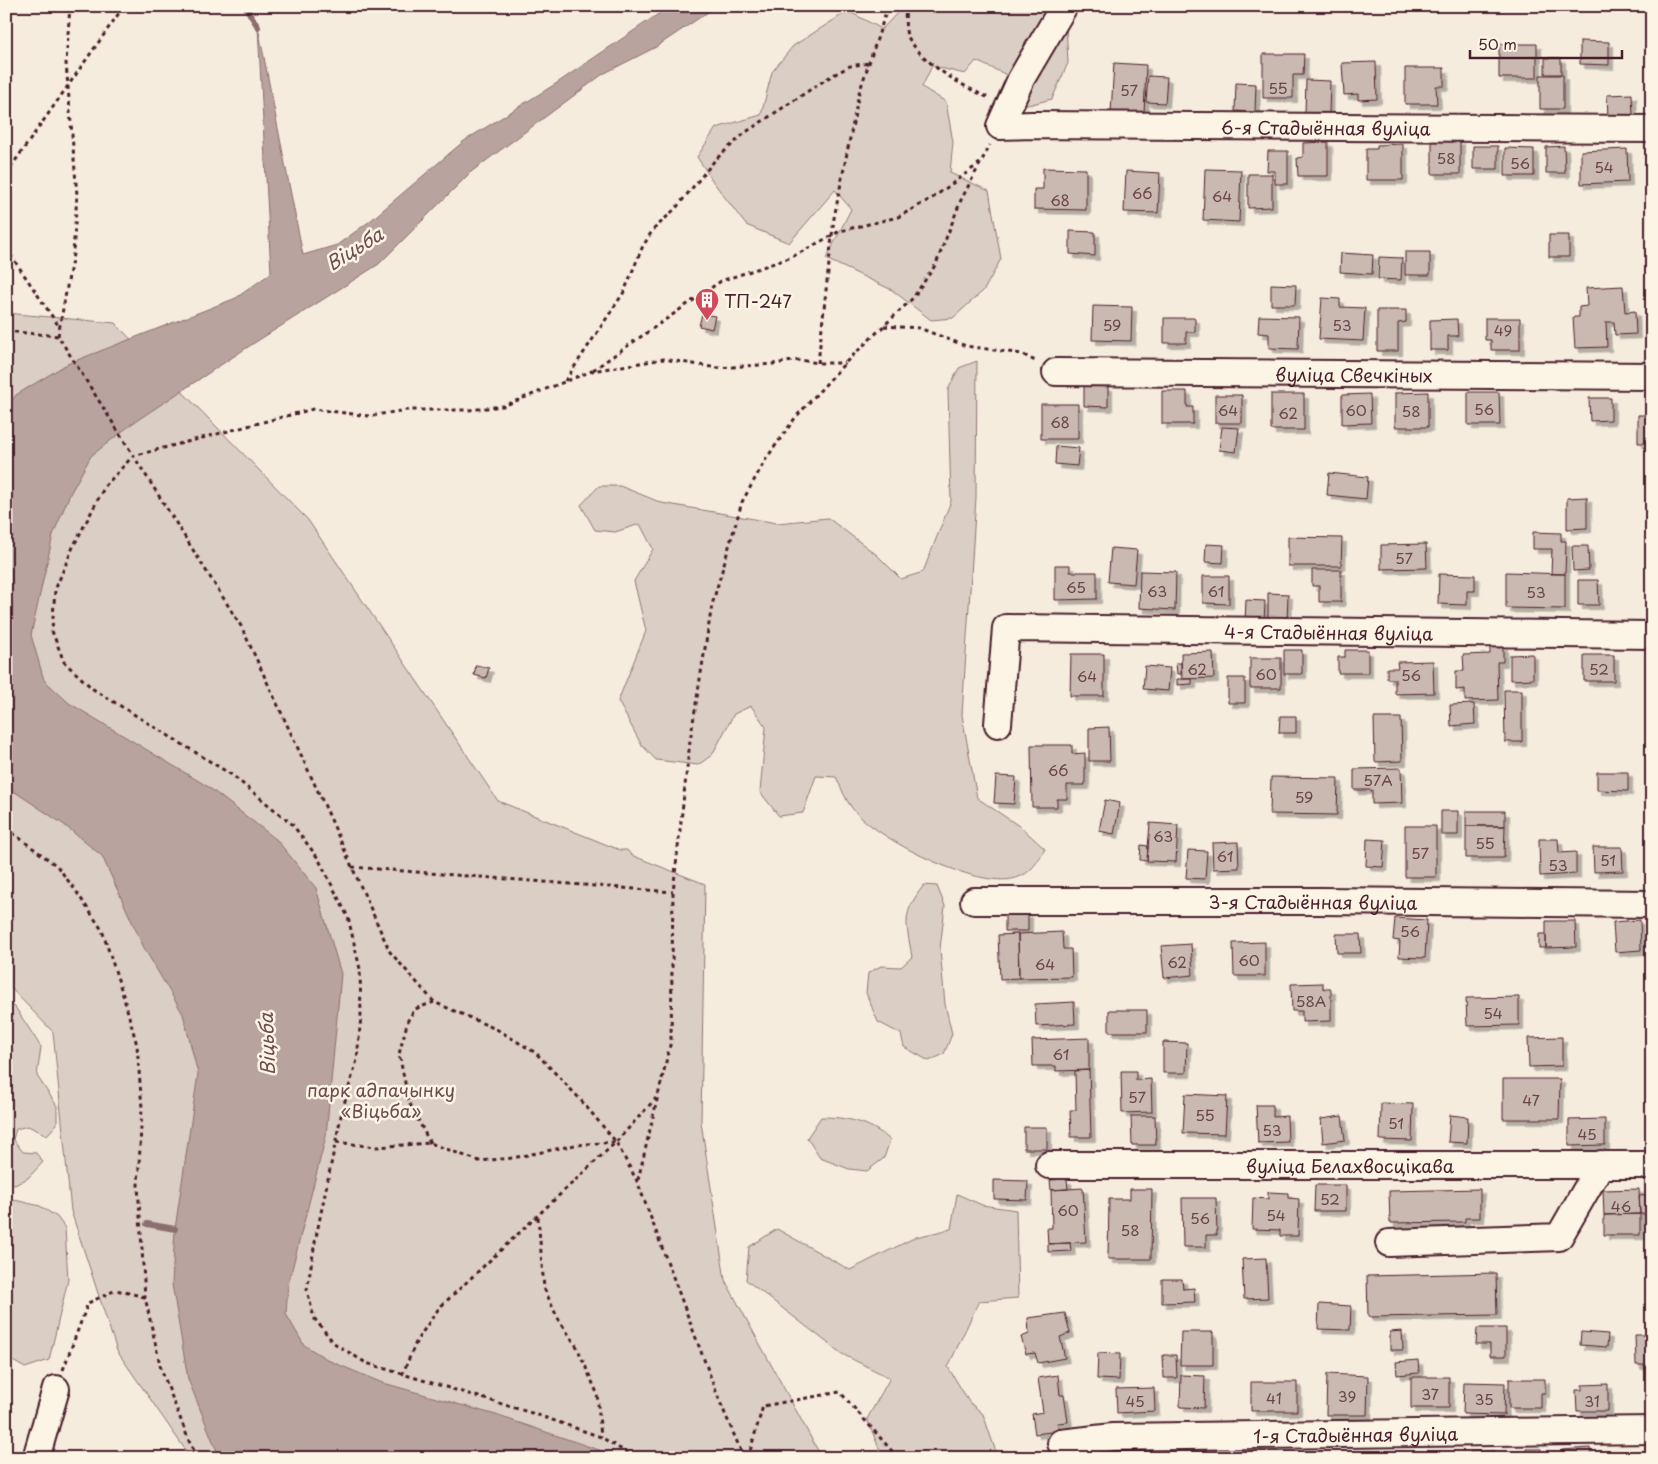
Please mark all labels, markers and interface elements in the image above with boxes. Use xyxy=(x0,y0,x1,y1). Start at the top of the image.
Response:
scale bar xyxy=(1470,28,1623,60)
text: 50 m xyxy=(1478,32,1517,55)
house number: 55 xyxy=(1268,76,1288,99)
house number: 57 xyxy=(1120,78,1138,101)
street label: 6-я Стадыённая вуліца xyxy=(1221,113,1431,141)
house number: 58 xyxy=(1436,146,1456,169)
house number: 56 xyxy=(1510,151,1530,174)
house number: 54 xyxy=(1594,155,1614,178)
house number: 66 xyxy=(1132,181,1152,204)
house number: 64 xyxy=(1212,184,1232,207)
house number: 68 xyxy=(1050,188,1070,211)
water label: Віцьба xyxy=(320,219,389,277)
building icon: ТП-247 xyxy=(694,287,720,321)
place label: ТП-247 xyxy=(724,287,792,314)
house number: 59 xyxy=(1103,313,1121,336)
house number: 53 xyxy=(1332,313,1352,336)
house number: 49 xyxy=(1494,318,1512,341)
street label: вуліца Свечкіных xyxy=(1275,360,1433,388)
house number: 56 xyxy=(1474,397,1494,420)
house number: 64 xyxy=(1218,398,1238,421)
house number: 60 xyxy=(1345,398,1367,421)
house number: 58 xyxy=(1401,399,1421,422)
house number: 62 xyxy=(1278,401,1298,424)
house number: 68 xyxy=(1050,410,1070,433)
house number: 57 xyxy=(1395,546,1413,569)
house number: 65 xyxy=(1066,575,1086,598)
house number: 63 xyxy=(1147,579,1167,602)
house number: 61 xyxy=(1208,579,1224,602)
house number: 53 xyxy=(1526,580,1546,603)
street label: 4-я Стадыённая вуліца xyxy=(1224,617,1433,646)
house number: 62 xyxy=(1187,657,1207,680)
house number: 52 xyxy=(1589,657,1609,680)
house number: 60 xyxy=(1255,662,1277,685)
house number: 56 xyxy=(1401,663,1421,686)
house number: 64 xyxy=(1077,664,1097,687)
house number: 66 xyxy=(1048,758,1068,781)
house number: 57А xyxy=(1363,768,1393,791)
house number: 59 xyxy=(1295,785,1313,808)
house number: 63 xyxy=(1153,824,1173,847)
house number: 55 xyxy=(1475,831,1495,854)
house number: 57 xyxy=(1411,841,1429,864)
house number: 61 xyxy=(1217,844,1233,867)
house number: 51 xyxy=(1600,848,1616,871)
house number: 53 xyxy=(1548,853,1568,876)
street label: 3-я Стадыённая вуліца xyxy=(1209,887,1418,915)
house number: 56 xyxy=(1400,919,1420,942)
house number: 60 xyxy=(1238,948,1260,971)
house number: 62 xyxy=(1167,950,1187,973)
house number: 64 xyxy=(1035,952,1055,975)
house number: 58А xyxy=(1296,989,1326,1012)
house number: 54 xyxy=(1483,1001,1503,1024)
water label: Віцьба xyxy=(251,1011,281,1076)
house number: 61 xyxy=(1053,1042,1069,1065)
park label: парк адпачынку «Віцьба» xyxy=(307,1076,455,1124)
house number: 57 xyxy=(1128,1085,1146,1108)
house number: 47 xyxy=(1522,1088,1540,1111)
house number: 55 xyxy=(1195,1103,1215,1126)
house number: 51 xyxy=(1388,1111,1404,1134)
house number: 53 xyxy=(1262,1118,1282,1141)
house number: 45 xyxy=(1577,1122,1597,1145)
street label: вуліца Белахвосцікава xyxy=(1246,1152,1455,1179)
house number: 52 xyxy=(1320,1187,1340,1210)
house number: 46 xyxy=(1611,1194,1631,1217)
house number: 60 xyxy=(1057,1198,1079,1221)
house number: 54 xyxy=(1266,1203,1286,1226)
house number: 56 xyxy=(1190,1206,1210,1229)
house number: 58 xyxy=(1120,1218,1140,1241)
house number: 37 xyxy=(1421,1382,1439,1405)
house number: 39 xyxy=(1338,1384,1356,1407)
house number: 41 xyxy=(1266,1386,1282,1409)
house number: 35 xyxy=(1474,1387,1494,1410)
house number: 45 xyxy=(1125,1389,1145,1412)
house number: 31 xyxy=(1584,1389,1600,1412)
street label: 1-я Стадыённая вуліца xyxy=(1253,1419,1458,1449)

